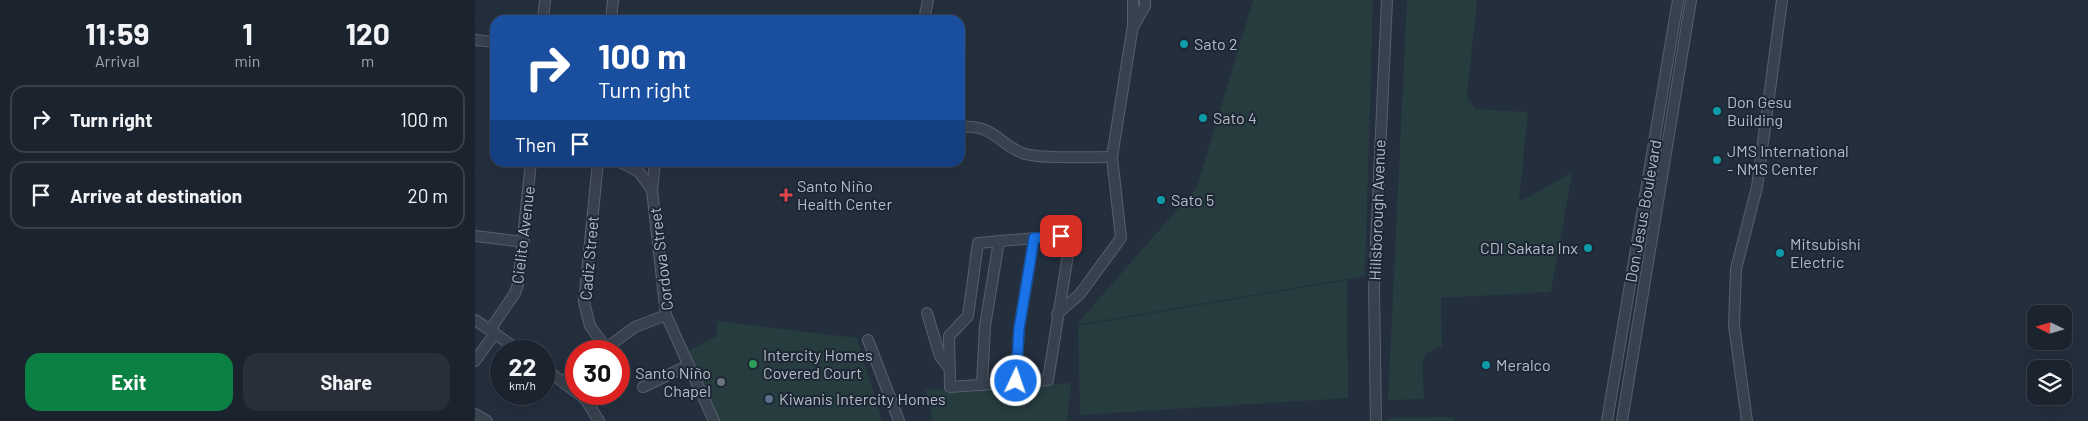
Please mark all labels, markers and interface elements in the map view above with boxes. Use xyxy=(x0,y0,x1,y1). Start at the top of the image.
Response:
text: 11:59 xyxy=(85,15,149,51)
text: 1 xyxy=(242,15,253,51)
text: 120 xyxy=(345,15,390,51)
text: 100 m xyxy=(598,34,687,76)
place label: Sato 2 xyxy=(1194,34,1238,53)
icon: right xyxy=(515,35,580,100)
marker: Sato 2 xyxy=(1178,38,1190,50)
text: Arrival xyxy=(95,51,140,70)
text: min xyxy=(234,51,260,70)
text: m xyxy=(361,51,374,70)
text: Turn right xyxy=(598,76,691,102)
place label: Don Gesu Building xyxy=(1727,92,1792,129)
icon: right xyxy=(27,105,55,133)
marker: Don Gesu Building xyxy=(1711,105,1723,117)
text: Turn right xyxy=(70,108,152,131)
text: 100 m xyxy=(400,108,448,131)
place label: Sato 4 xyxy=(1213,108,1257,127)
marker: Sato 4 xyxy=(1197,112,1209,124)
icon: arrive xyxy=(566,130,594,158)
text: Then xyxy=(515,133,556,156)
street label: Don Jesus Boulevard xyxy=(1621,138,1664,284)
street label: Hillsborough Avenue xyxy=(1365,139,1388,281)
place label: JMS International - NMS Center xyxy=(1727,141,1849,178)
marker: JMS International - NMS Center xyxy=(1711,154,1723,166)
place label: Santo Niño Health Center xyxy=(797,176,892,213)
icon: arrive xyxy=(27,181,55,209)
text: Arrive at destination xyxy=(70,184,242,207)
text: 20 m xyxy=(408,184,448,207)
street label: Cielito Avenue xyxy=(507,185,538,285)
marker: Santo Niño Health Center xyxy=(779,188,793,202)
place label: Sato 5 xyxy=(1171,190,1214,209)
marker: Sato 5 xyxy=(1155,194,1167,206)
street label: Cordova Street xyxy=(645,206,676,312)
street label: Cadiz Street xyxy=(575,215,602,301)
pin xyxy=(1040,215,1082,257)
icon: arrive xyxy=(1047,222,1075,250)
place label: Mitsubishi Electric xyxy=(1790,234,1861,271)
place label: CDI Sakata Inx xyxy=(1480,238,1578,257)
marker: CDI Sakata Inx xyxy=(1582,242,1594,254)
marker: Mitsubishi Electric xyxy=(1774,247,1786,259)
north arrow xyxy=(2027,305,2073,350)
map controls xyxy=(2027,305,2072,405)
speed limit sign: 30 xyxy=(565,340,630,405)
place label: Intercity Homes Covered Court xyxy=(763,345,873,382)
text: 22 xyxy=(508,351,537,381)
button: Exit xyxy=(25,353,233,411)
button: Share xyxy=(243,353,450,411)
position arrow xyxy=(989,354,1041,406)
place label: Meralco xyxy=(1496,355,1551,374)
marker: Intercity Homes Covered Court xyxy=(747,358,759,370)
marker: Meralco xyxy=(1480,359,1492,371)
button: layers xyxy=(2027,360,2072,405)
place label: Santo Niño Chapel xyxy=(635,363,711,400)
marker: Santo Niño Chapel xyxy=(715,376,727,388)
text: km/h xyxy=(509,378,536,392)
place label: Kiwanis Intercity Homes xyxy=(779,389,946,408)
marker: Kiwanis Intercity Homes xyxy=(763,393,775,405)

